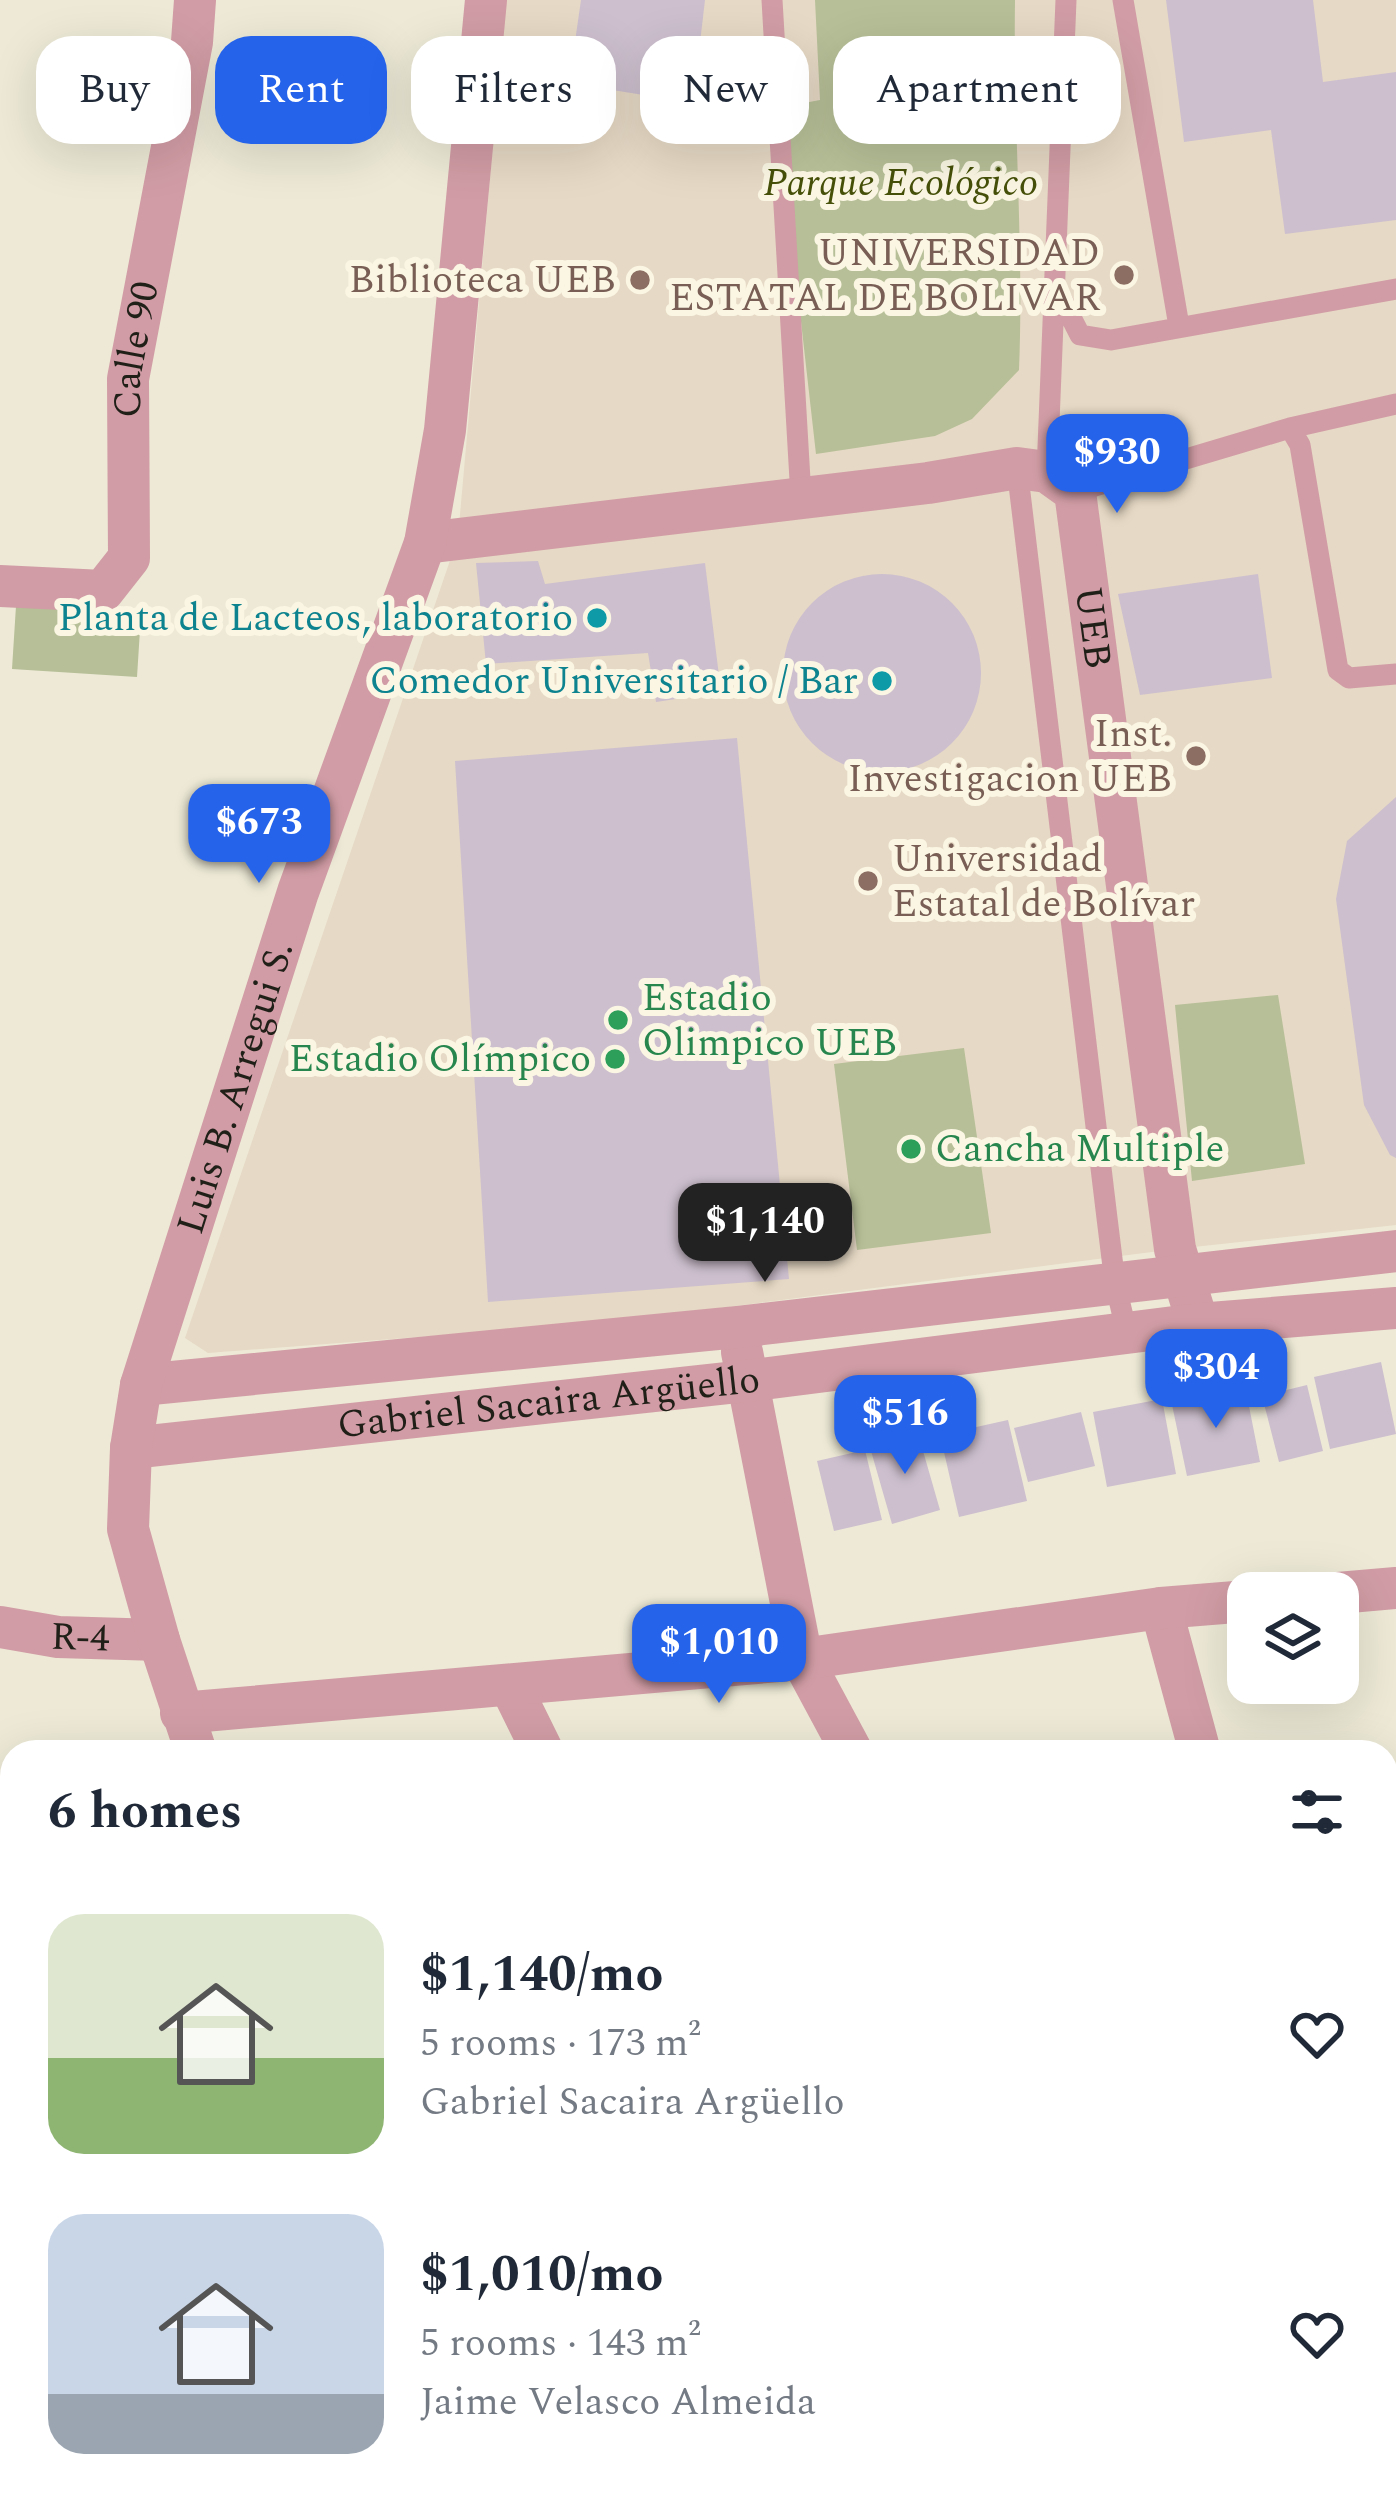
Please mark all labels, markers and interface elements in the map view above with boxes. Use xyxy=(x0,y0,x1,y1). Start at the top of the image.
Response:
chip: Buy xyxy=(36,36,191,144)
chip: Rent xyxy=(215,36,387,144)
chip: Filters xyxy=(411,36,616,144)
chip: New xyxy=(640,36,809,144)
chip: Apartment xyxy=(833,36,1121,144)
park label: Parque Ecológico xyxy=(764,154,1038,213)
place label: UNIVERSIDAD ESTATAL DE BOLIVAR xyxy=(669,224,1100,328)
place label: Biblioteca UEB xyxy=(349,251,616,310)
marker: UNIVERSIDAD ESTATAL DE BOLIVAR xyxy=(1111,262,1137,288)
marker: Biblioteca UEB xyxy=(627,267,653,293)
street label: Calle 90 xyxy=(98,276,175,418)
pin: $930 xyxy=(1046,414,1188,516)
text: $930 xyxy=(1073,423,1161,482)
street label: UEB xyxy=(1058,582,1128,672)
place label: Planta de Lacteos, laboratorio xyxy=(58,589,573,648)
marker: Planta de Lacteos, laboratorio xyxy=(584,605,610,631)
place label: Comedor Universitario / Bar xyxy=(369,652,858,711)
marker: Comedor Universitario / Bar xyxy=(869,668,895,694)
place label: Inst. Investigacion UEB xyxy=(847,705,1172,809)
marker: Inst. Investigacion UEB xyxy=(1183,743,1209,769)
pin: $673 xyxy=(188,784,330,886)
text: $673 xyxy=(215,793,303,852)
place label: Universidad Estatal de Bolívar xyxy=(892,830,1195,934)
marker: Universidad Estatal de Bolívar xyxy=(855,868,881,894)
street label: Luis B. Arregui S. xyxy=(161,934,310,1242)
place label: Estadio Olimpico UEB xyxy=(642,969,897,1073)
marker: Estadio Olimpico UEB xyxy=(605,1007,631,1033)
place label: Estadio Olímpico xyxy=(289,1030,591,1089)
marker: Estadio Olímpico xyxy=(602,1046,628,1072)
place label: Cancha Multiple xyxy=(935,1120,1224,1179)
marker: Cancha Multiple xyxy=(898,1136,924,1162)
pin: $1,140 xyxy=(667,1183,863,1285)
text: $1,140 xyxy=(705,1192,825,1251)
pin: $304 xyxy=(1145,1329,1287,1431)
text: $304 xyxy=(1172,1338,1260,1397)
street label: Gabriel Sacaira Argüello xyxy=(334,1350,763,1455)
pin: $516 xyxy=(834,1375,976,1477)
text: $516 xyxy=(861,1384,949,1443)
map controls xyxy=(1227,1572,1359,1704)
button: layers xyxy=(1227,1572,1359,1704)
pin: $1,010 xyxy=(621,1604,817,1706)
street label: R-4 xyxy=(50,1607,111,1668)
text: $1,010 xyxy=(659,1613,779,1672)
text: 6 homes xyxy=(48,1773,242,1851)
icon: filters xyxy=(1284,1779,1350,1845)
text: $1,140/mo xyxy=(420,1936,663,2014)
icon: home xyxy=(144,1962,288,2106)
icon: heart xyxy=(1284,2001,1350,2067)
text: 5 rooms · 173 m² xyxy=(420,2014,701,2073)
text: Gabriel Sacaira Argüello xyxy=(420,2073,844,2132)
text: $1,010/mo xyxy=(420,2236,663,2314)
icon: home xyxy=(144,2262,288,2406)
icon: heart xyxy=(1284,2301,1350,2367)
text: 5 rooms · 143 m² xyxy=(420,2314,701,2373)
text: Jaime Velasco Almeida xyxy=(420,2373,816,2432)

